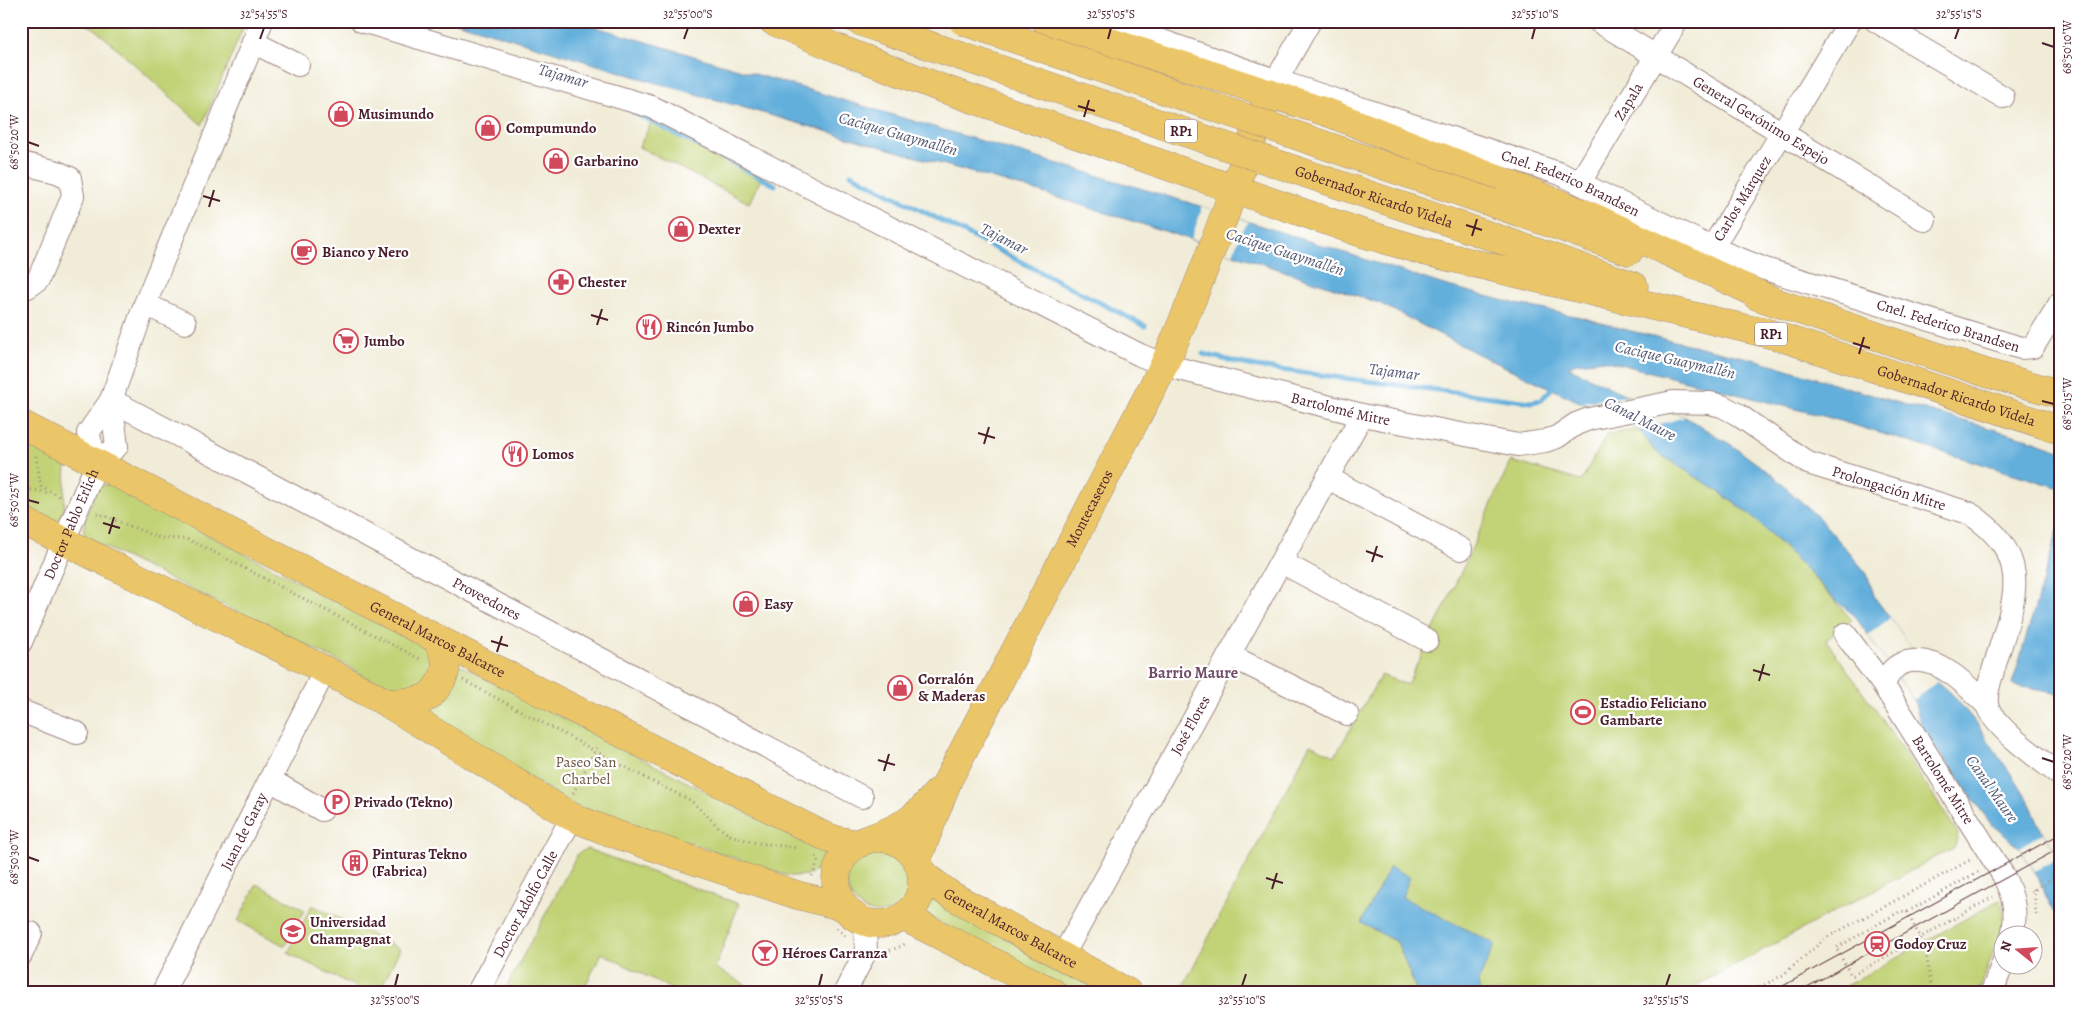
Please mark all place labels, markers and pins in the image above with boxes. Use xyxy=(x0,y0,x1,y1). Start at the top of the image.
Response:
shop icon: Musimundo xyxy=(328,101,354,127)
place label: Musimundo xyxy=(358,104,434,124)
shop icon: Compumundo xyxy=(475,115,501,141)
place label: Compumundo xyxy=(506,118,597,138)
shop icon: Garbarino xyxy=(543,148,569,174)
place label: Garbarino xyxy=(574,151,639,171)
shop icon: Dexter xyxy=(668,216,694,242)
place label: Dexter xyxy=(698,219,741,239)
cafe icon: Bianco y Nero xyxy=(291,239,317,265)
place label: Bianco y Nero xyxy=(322,242,409,262)
pharmacy icon: Chester xyxy=(548,269,574,295)
place label: Chester xyxy=(578,272,627,292)
restaurant icon: Rincón Jumbo xyxy=(636,314,662,340)
place label: Rincón Jumbo xyxy=(666,317,754,337)
supermarket icon: Jumbo xyxy=(333,328,359,354)
place label: Jumbo xyxy=(364,331,405,351)
restaurant icon: Lomos xyxy=(502,441,528,467)
place label: Lomos xyxy=(532,444,574,464)
shop icon: Easy xyxy=(733,591,759,617)
place label: Easy xyxy=(764,594,794,614)
place label: Corralón & Maderas xyxy=(918,669,985,706)
shop icon: Corralón & Maderas xyxy=(887,675,913,701)
place label: Estadio Feliciano Gambarte xyxy=(1600,693,1707,730)
sports icon: Estadio Feliciano Gambarte xyxy=(1570,699,1596,725)
parking icon: Privado (Tekno) xyxy=(324,789,350,815)
place label: Privado (Tekno) xyxy=(354,792,453,812)
place label: Pinturas Tekno (Fabrica) xyxy=(372,844,467,881)
building icon: Pinturas Tekno (Fabrica) xyxy=(342,850,368,876)
place label: Universidad Champagnat xyxy=(310,912,391,949)
school or university icon: Universidad Champagnat xyxy=(280,918,306,944)
station icon: Godoy Cruz xyxy=(1864,931,1890,957)
place label: Godoy Cruz xyxy=(1894,934,1967,954)
bar icon: Héroes Carranza xyxy=(752,940,778,966)
place label: Héroes Carranza xyxy=(782,943,888,963)

